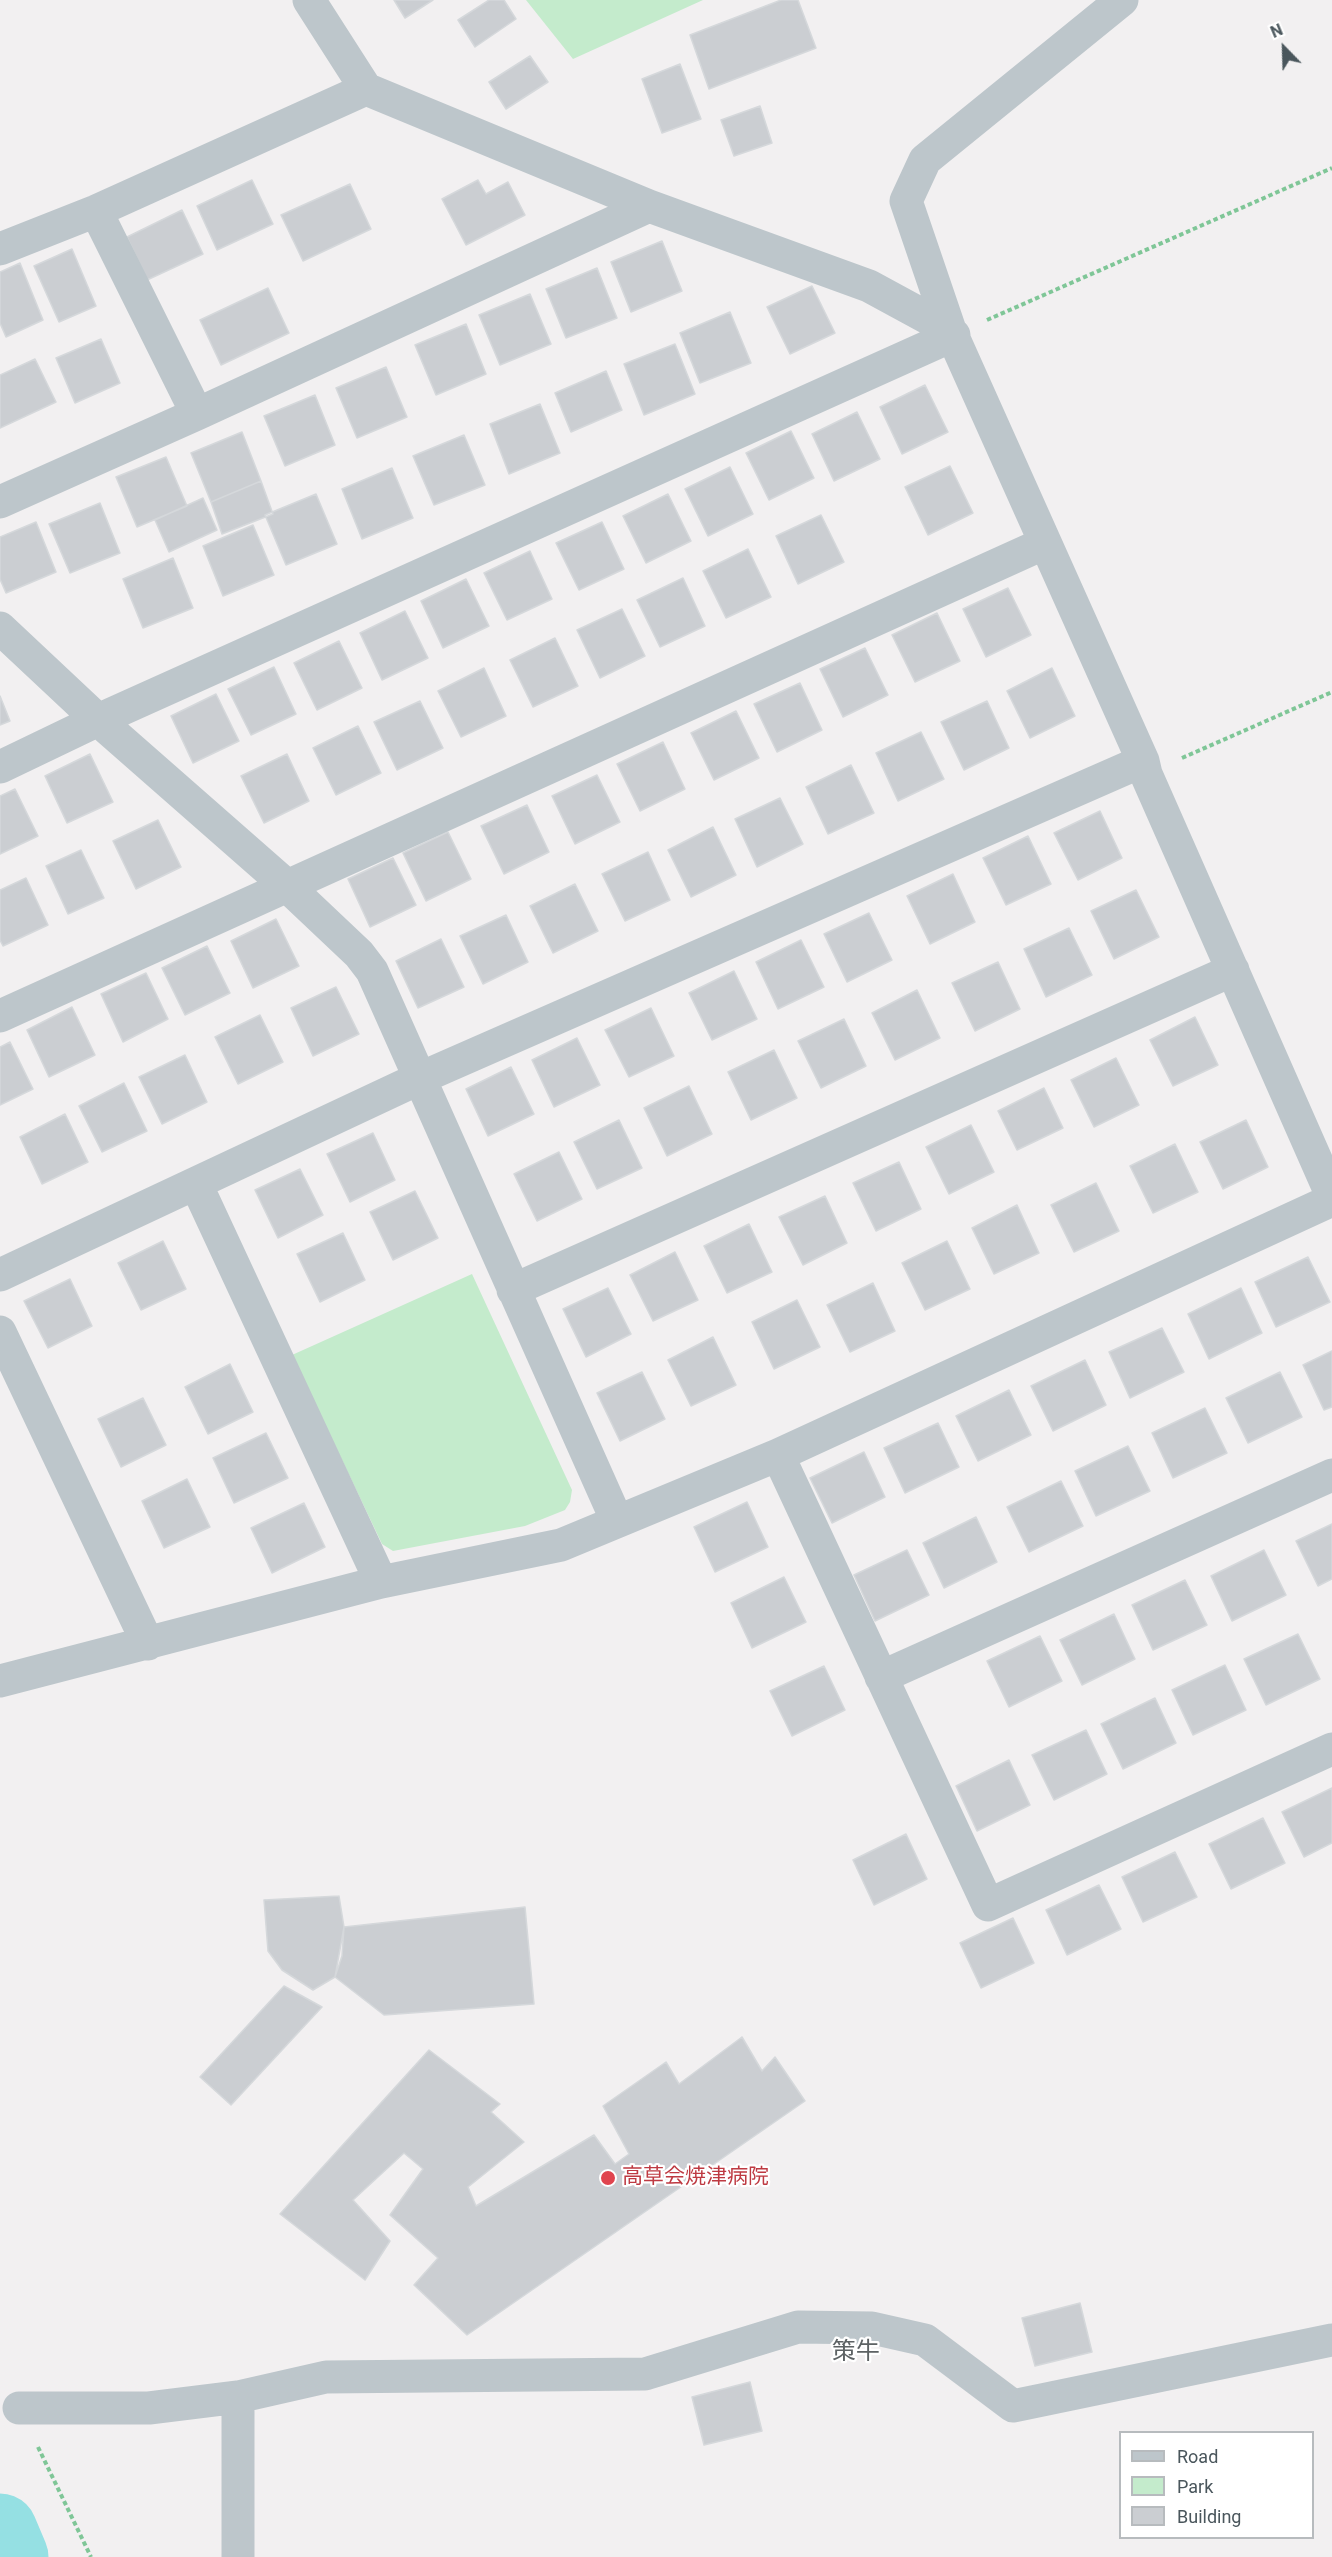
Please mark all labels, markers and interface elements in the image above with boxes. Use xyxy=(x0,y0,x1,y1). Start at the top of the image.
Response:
north arrow xyxy=(1254,18,1314,78)
text: N xyxy=(1268,20,1286,42)
place label: 高草会焼津病院 xyxy=(622,2165,769,2191)
marker: 高草会焼津病院 xyxy=(599,2169,617,2187)
district label: 策牛 xyxy=(832,2339,880,2367)
legend xyxy=(1119,2431,1314,2539)
text: Road xyxy=(1177,2446,1218,2467)
text: Park xyxy=(1177,2476,1213,2497)
text: Building xyxy=(1177,2506,1241,2527)

